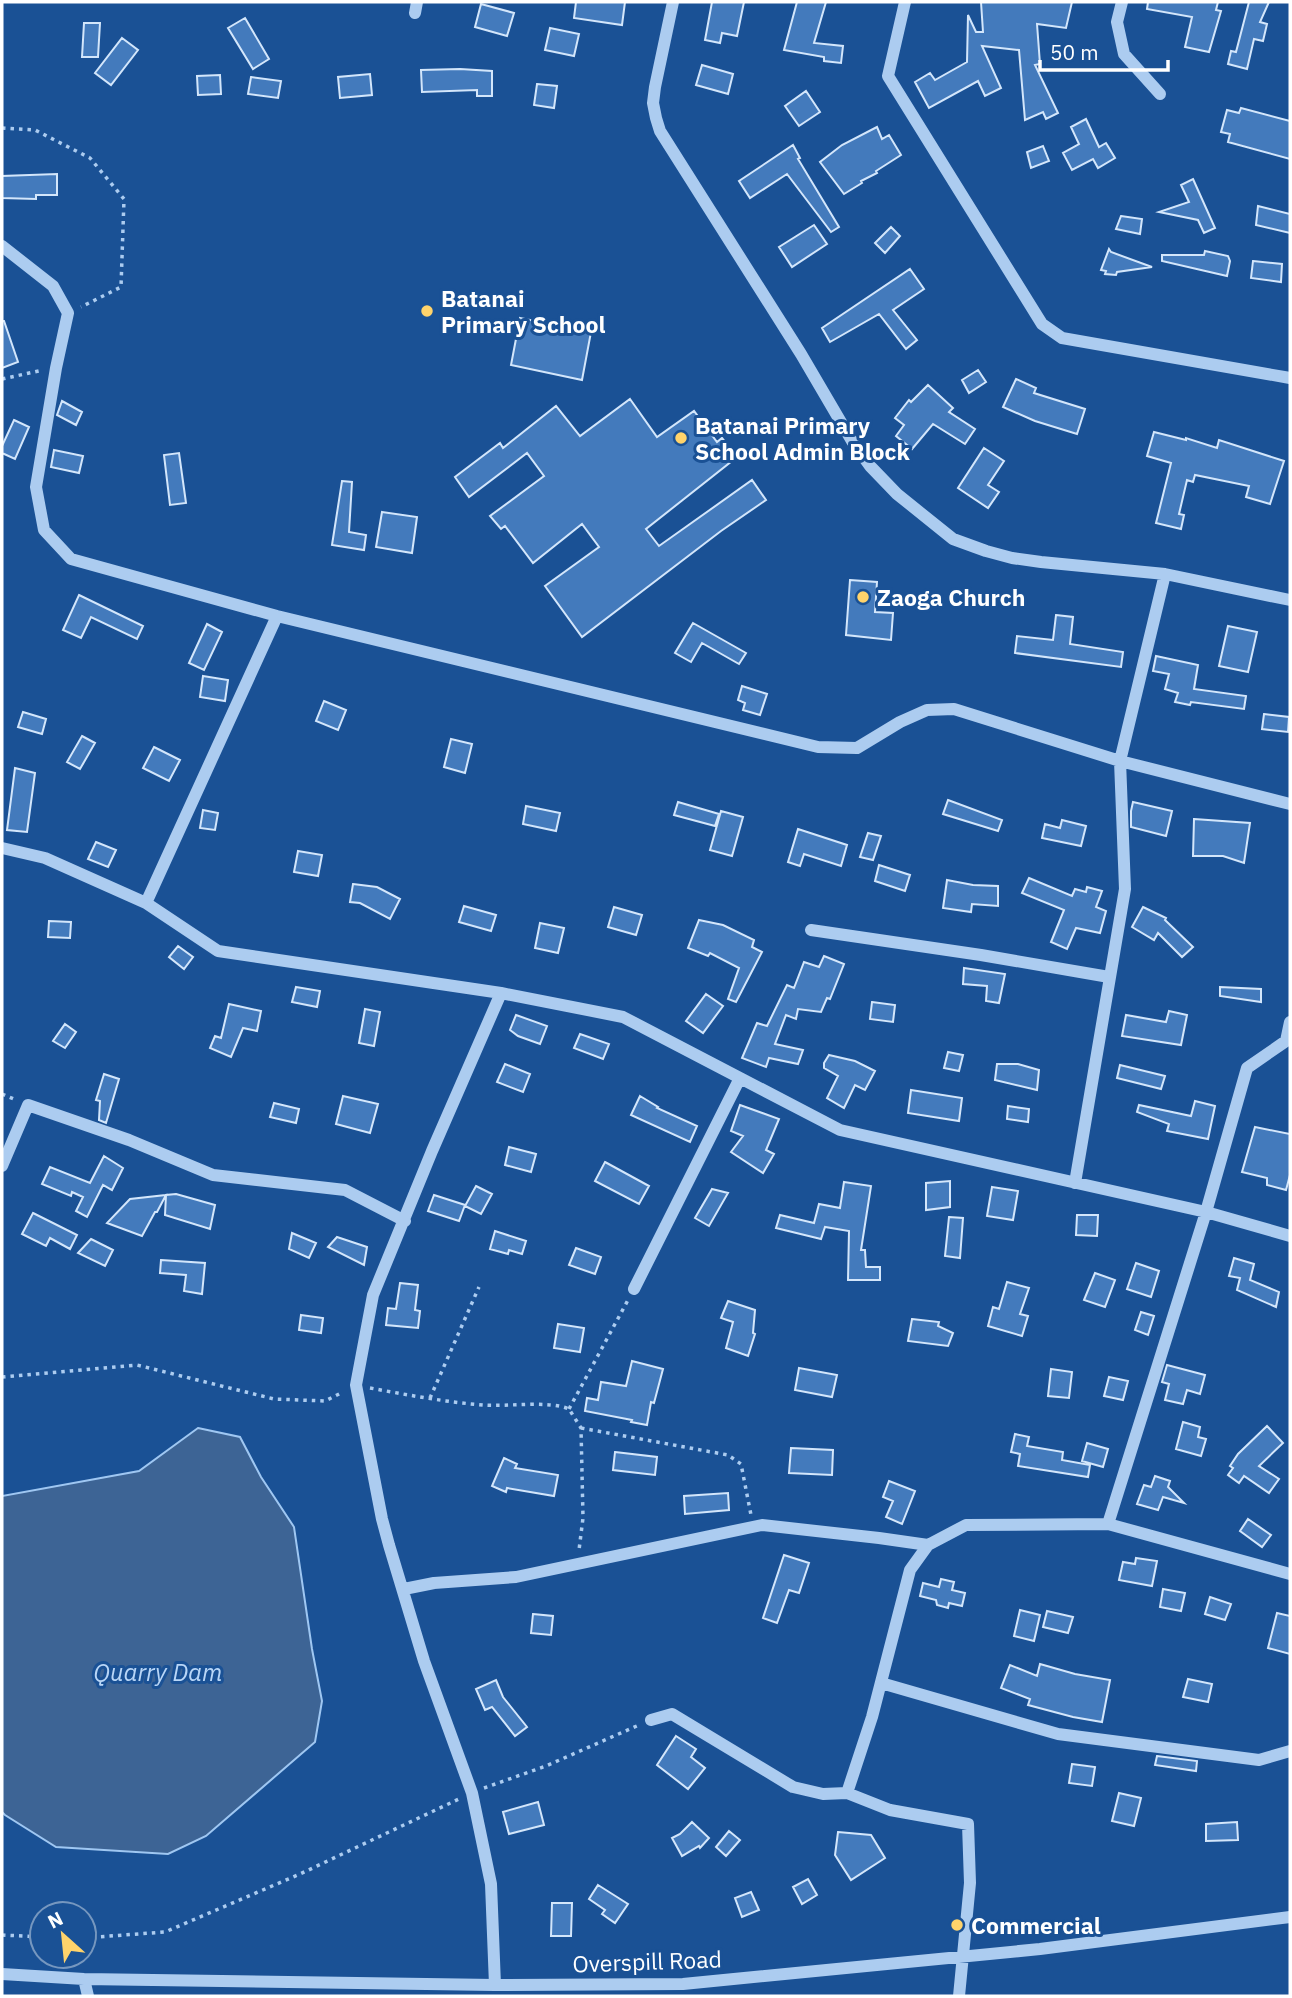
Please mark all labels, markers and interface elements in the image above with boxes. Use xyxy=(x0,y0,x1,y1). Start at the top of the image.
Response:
scale bar xyxy=(1040,28,1168,72)
text: 50 m xyxy=(1050,38,1099,66)
place label: Batanai Primary School xyxy=(441,283,605,339)
marker: Batanai Primary School xyxy=(419,303,435,319)
place label: Batanai Primary School Admin Block xyxy=(695,410,910,466)
marker: Batanai Primary School Admin Block xyxy=(673,430,689,446)
place label: Zaoga Church xyxy=(877,582,1025,612)
marker: Zaoga Church xyxy=(855,589,871,605)
water label: Quarry Dam xyxy=(94,1656,222,1688)
north arrow xyxy=(28,1900,98,1970)
text: N xyxy=(44,1906,67,1934)
place label: Commercial xyxy=(971,1910,1101,1940)
marker: Commercial xyxy=(949,1917,965,1933)
street label: Overspill Road xyxy=(572,1943,722,1979)

